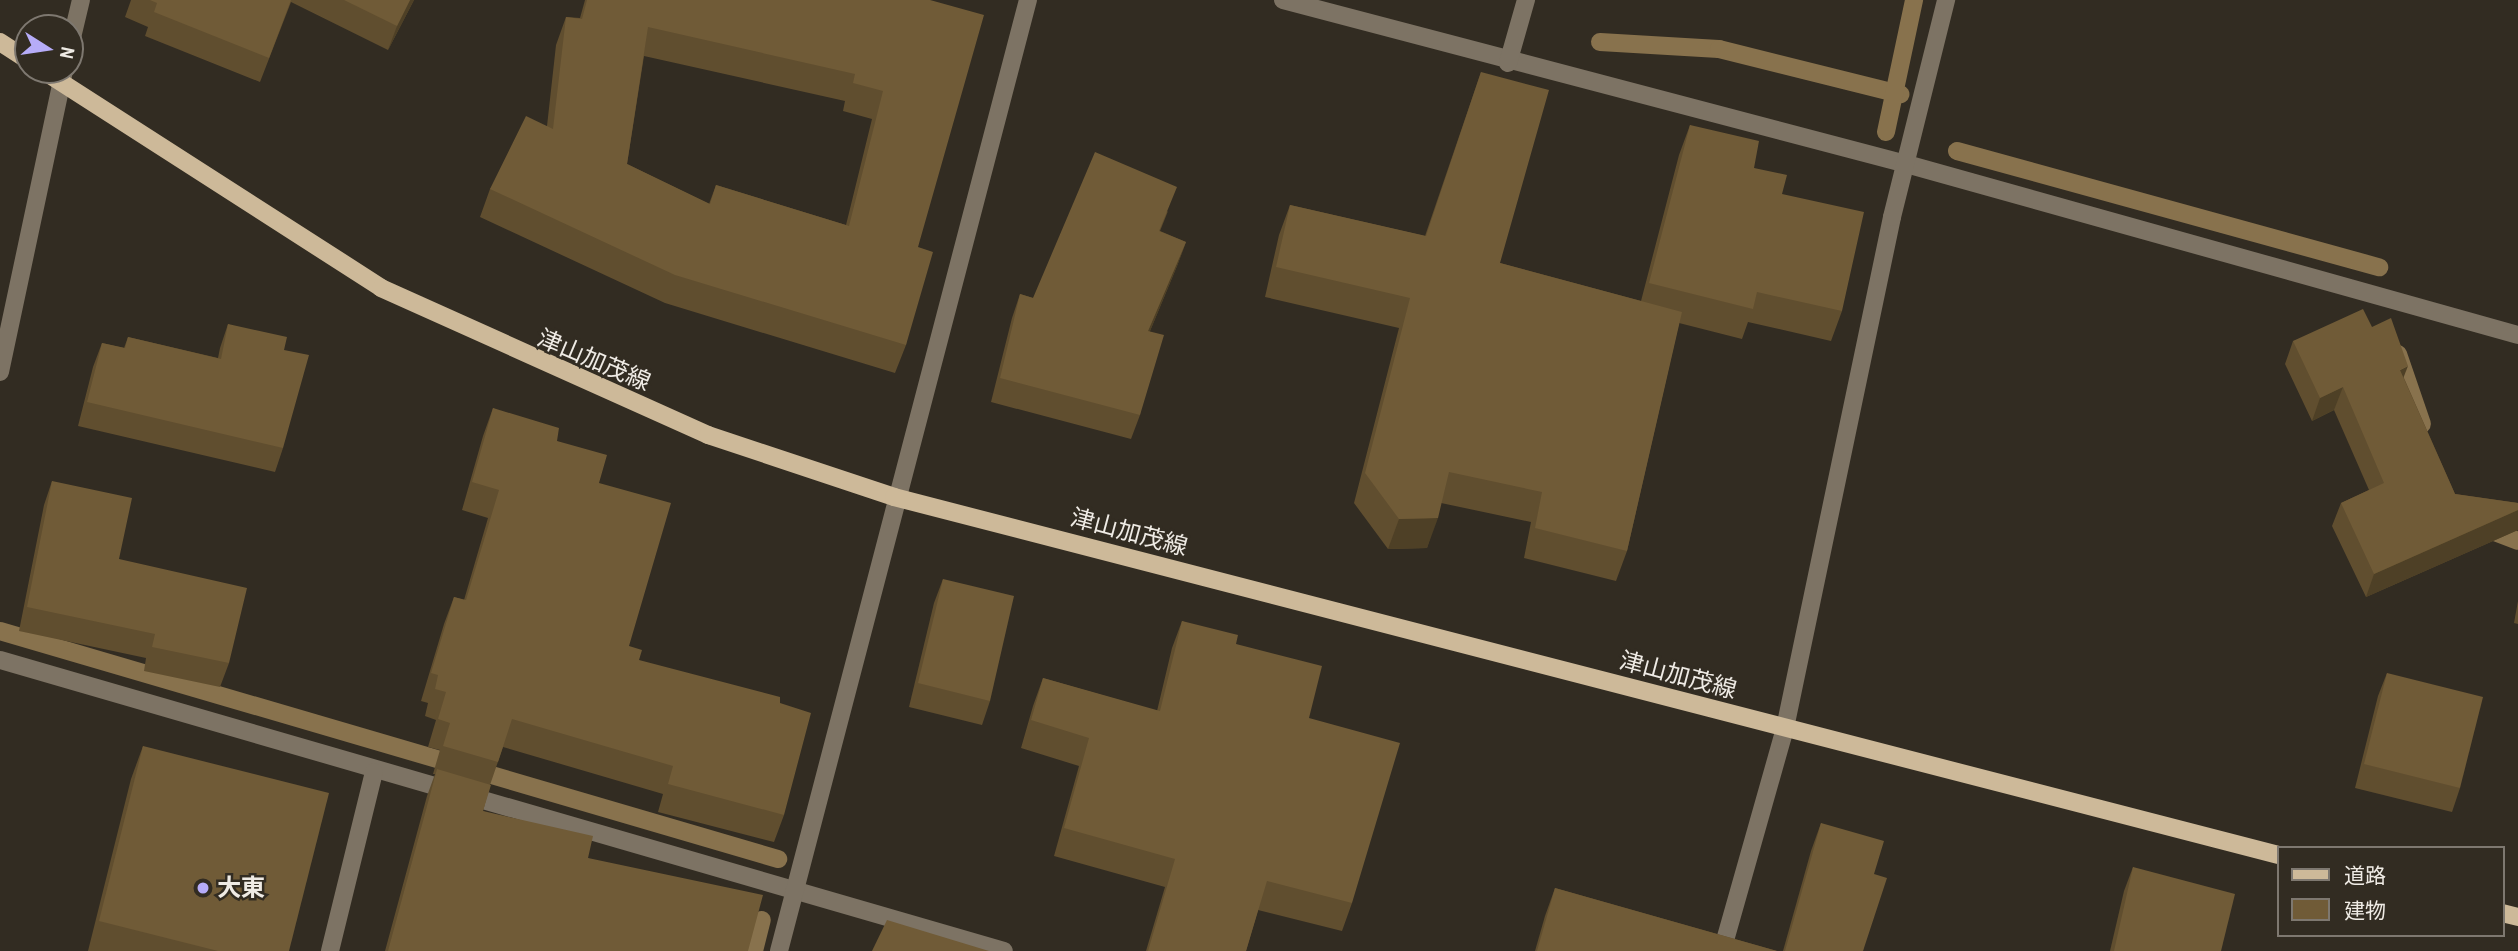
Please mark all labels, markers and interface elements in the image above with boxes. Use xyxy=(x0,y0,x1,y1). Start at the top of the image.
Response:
north arrow xyxy=(14,14,84,84)
text: N xyxy=(54,45,81,61)
street label: 津山加茂線 xyxy=(533,323,655,397)
street label: 津山加茂線 xyxy=(1067,503,1191,561)
street label: 津山加茂線 xyxy=(1616,646,1740,704)
legend xyxy=(2276,846,2504,937)
text: 道路 xyxy=(2344,861,2386,890)
place label: 大東 xyxy=(217,874,265,902)
marker: 大東 xyxy=(195,880,211,896)
text: 建物 xyxy=(2344,896,2386,925)

